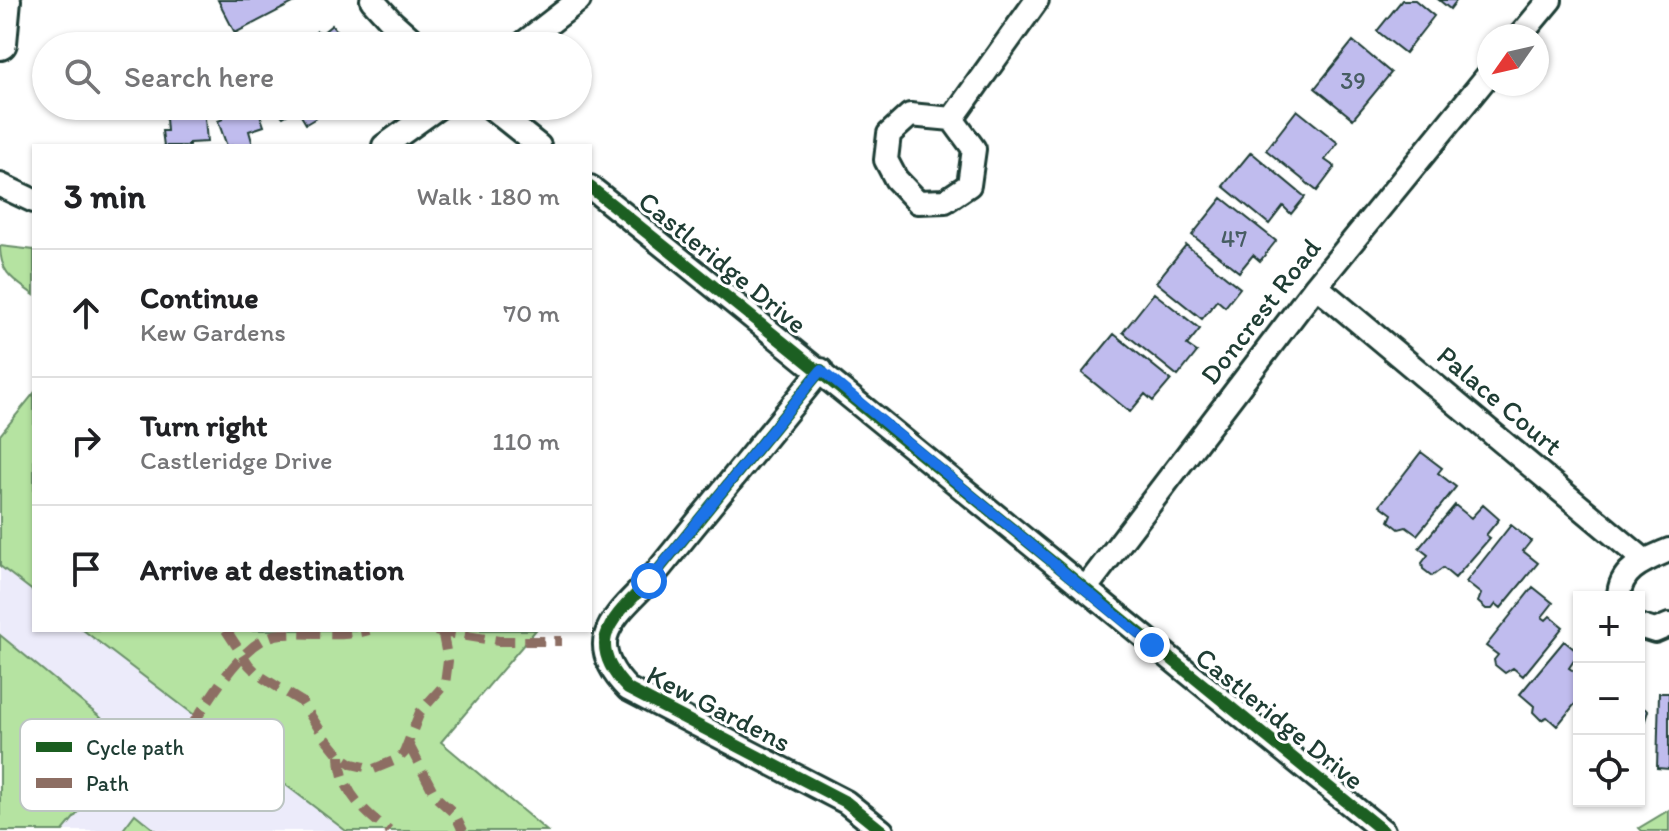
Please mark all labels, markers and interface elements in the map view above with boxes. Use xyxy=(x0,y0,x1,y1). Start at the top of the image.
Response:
north arrow xyxy=(1477,24,1549,96)
search box xyxy=(32,32,592,120)
icon: search xyxy=(60,54,104,98)
text: Search here xyxy=(124,58,274,95)
house number: 39 xyxy=(1340,66,1366,95)
text: 3 min xyxy=(64,176,146,217)
text: Walk · 180 m xyxy=(417,180,560,212)
street label: Castleridge Drive xyxy=(632,184,814,340)
house number: 47 xyxy=(1221,224,1247,253)
street label: Doncrest Road xyxy=(1192,231,1328,391)
text: Continue xyxy=(140,279,259,316)
icon: ahead xyxy=(64,291,108,335)
text: 70 m xyxy=(503,297,560,329)
text: Kew Gardens xyxy=(140,316,286,348)
street label: Palace Court xyxy=(1430,338,1570,462)
text: Turn right xyxy=(140,407,268,444)
icon: right xyxy=(64,419,108,463)
text: 110 m xyxy=(492,425,560,457)
text: Castleridge Drive xyxy=(140,444,332,476)
icon: arrive xyxy=(64,547,108,591)
text: Arrive at destination xyxy=(140,551,404,588)
route start xyxy=(631,563,667,599)
map controls xyxy=(1573,591,1645,807)
button: + xyxy=(1573,591,1645,663)
route end xyxy=(1134,627,1170,663)
street label: Castleridge Drive xyxy=(1189,640,1371,796)
street label: Kew Gardens xyxy=(641,657,797,759)
button: − xyxy=(1573,663,1645,735)
legend xyxy=(20,719,284,811)
text: Cycle path xyxy=(86,734,185,761)
button: locate xyxy=(1573,735,1645,807)
text: Path xyxy=(86,770,129,797)

